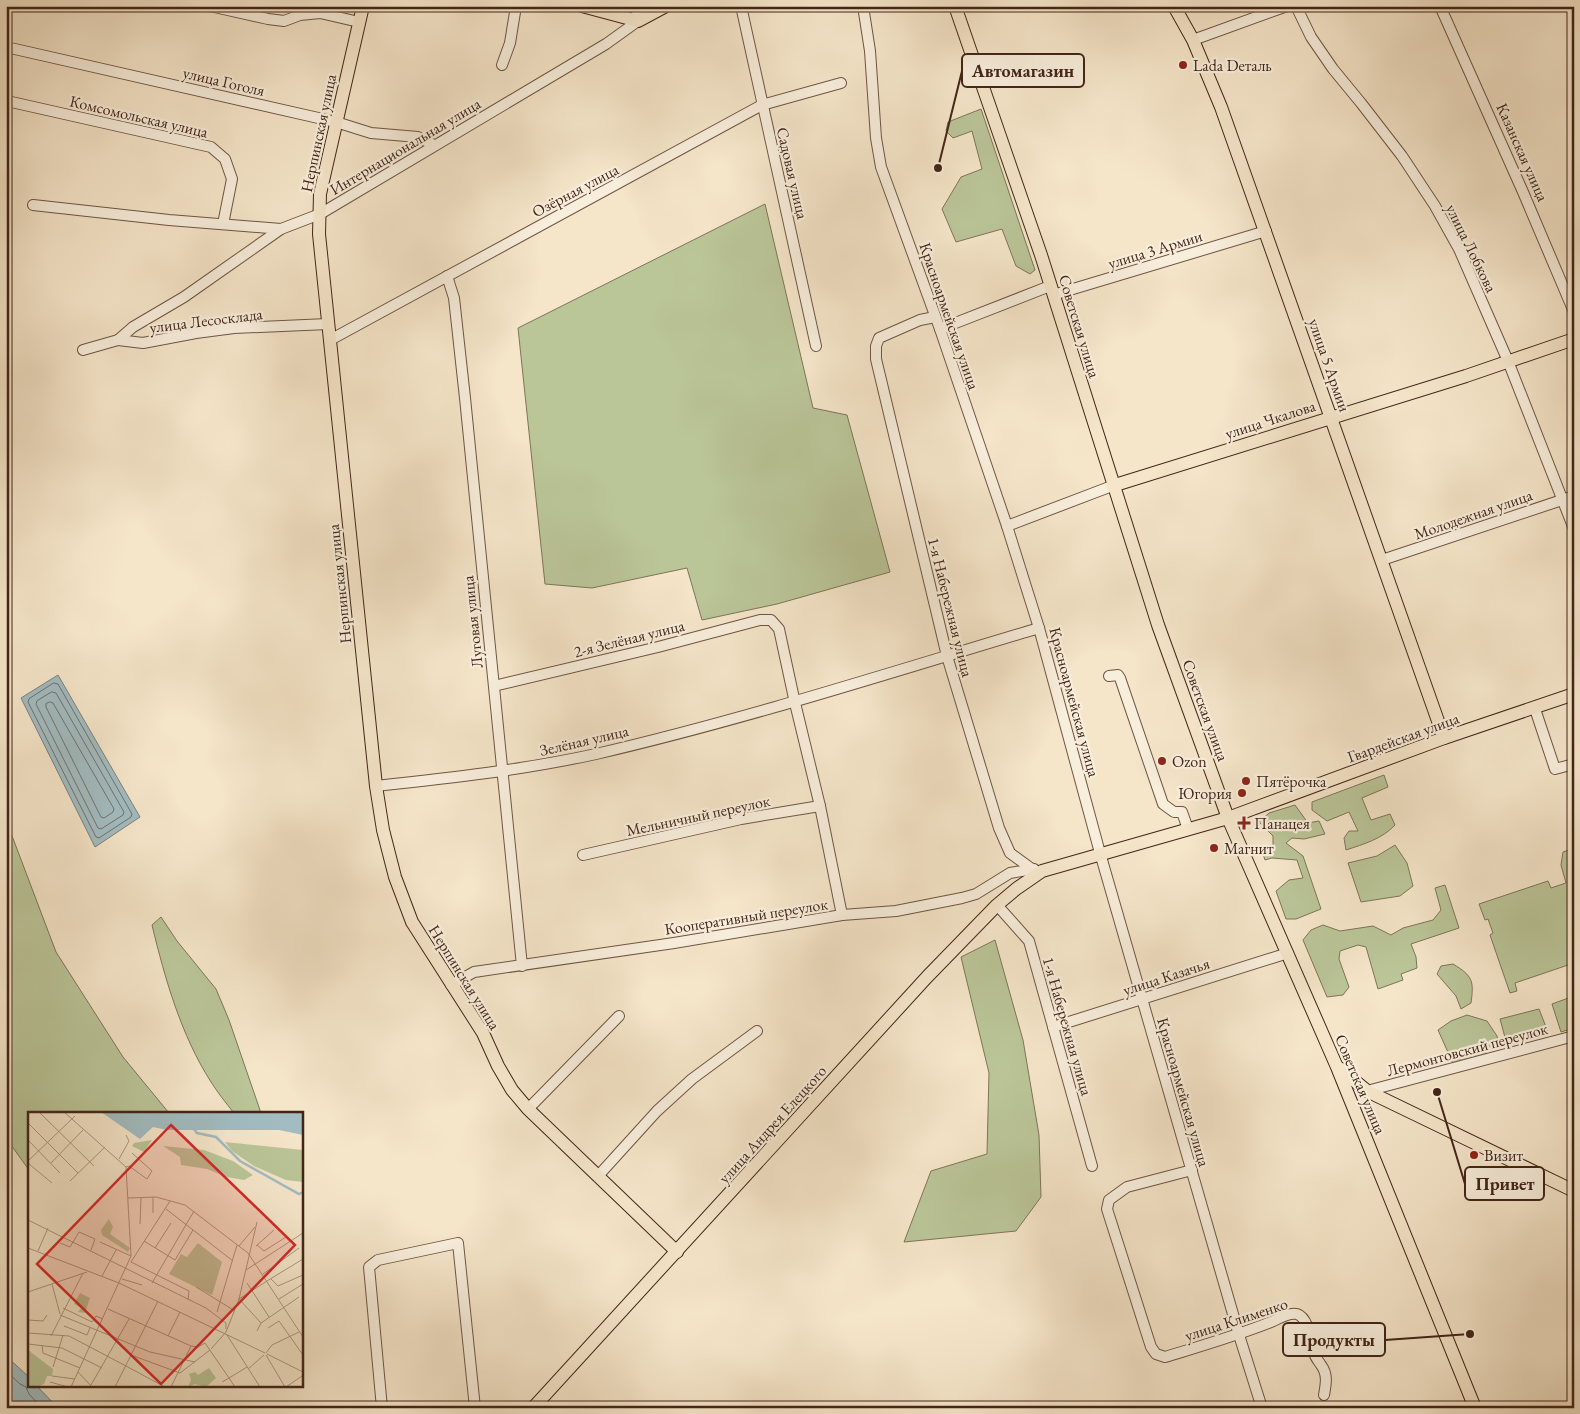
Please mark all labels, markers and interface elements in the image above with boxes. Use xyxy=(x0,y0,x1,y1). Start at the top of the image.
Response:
callout: Автомагазин xyxy=(962,54,1084,87)
place label: Lada Dеталь xyxy=(1193,55,1272,76)
text: Автомагазин xyxy=(971,59,1075,82)
marker: Lada Dеталь xyxy=(1177,59,1189,71)
street label: улица Гоголя xyxy=(181,62,267,101)
street label: Нерпинская улица xyxy=(296,72,341,194)
street label: Комсомольская улица xyxy=(68,90,211,143)
street label: Интернациональная улица xyxy=(326,93,485,200)
street label: Казанская улица xyxy=(1492,100,1554,205)
street label: Садовая улица xyxy=(772,125,813,222)
street label: Озёрная улица xyxy=(528,159,623,222)
street label: улица Лобкова xyxy=(1441,201,1502,296)
street label: улица 3 Армии xyxy=(1105,225,1205,274)
street label: Красноармейская улица xyxy=(915,240,985,393)
street label: Советская улица xyxy=(1054,272,1105,381)
street label: улица Лесосклада xyxy=(148,303,264,338)
street label: улица 5 Армии xyxy=(1304,316,1356,415)
street label: улица Чкалова xyxy=(1222,395,1319,444)
street label: Молодежная улица xyxy=(1411,484,1536,545)
street label: Нерпинская улица xyxy=(323,523,356,645)
street label: 1-я Набережная улица xyxy=(923,535,978,680)
street label: Луговая улица xyxy=(457,574,488,669)
street label: 2-я Зелёная улица xyxy=(572,614,687,662)
street label: Красноармейская улица xyxy=(1044,625,1105,780)
street label: Советская улица xyxy=(1177,656,1234,764)
street label: Гвардейская улица xyxy=(1344,707,1463,767)
street label: Зелёная улица xyxy=(538,720,631,761)
place label: Ozon xyxy=(1172,751,1207,772)
marker: Ozon xyxy=(1156,755,1168,767)
place label: Пятёрочка xyxy=(1256,771,1327,792)
marker: Пятёрочка xyxy=(1240,775,1252,787)
place label: Югория xyxy=(1178,783,1232,804)
marker: Югория xyxy=(1236,787,1248,799)
street label: Мельничный переулок xyxy=(624,790,772,841)
place label: Панацея xyxy=(1254,813,1310,834)
marker: Панацея xyxy=(1238,817,1250,829)
place label: Магнит xyxy=(1224,838,1274,859)
marker: Магнит xyxy=(1208,842,1220,854)
street label: Кооперативный переулок xyxy=(663,893,830,940)
street label: Нерпинская улица xyxy=(424,921,506,1034)
street label: улица Казачья xyxy=(1120,953,1212,1000)
street label: 1-я Набережная улица xyxy=(1038,954,1098,1098)
street label: Красноармейская улица xyxy=(1152,1015,1215,1170)
street label: Лермонтовский переулок xyxy=(1384,1018,1550,1081)
street label: Советская улица xyxy=(1330,1031,1391,1138)
street label: улица Андрея Елецкого xyxy=(714,1061,831,1188)
inset map xyxy=(28,1112,302,1386)
place label: Визит xyxy=(1484,1145,1523,1166)
marker: Визит xyxy=(1468,1149,1480,1161)
callout: Привет xyxy=(1465,1167,1544,1200)
text: Привет xyxy=(1475,1172,1535,1195)
street label: улица Клименко xyxy=(1182,1293,1290,1346)
callout: Продукты xyxy=(1283,1323,1385,1356)
text: Продукты xyxy=(1293,1328,1375,1351)

